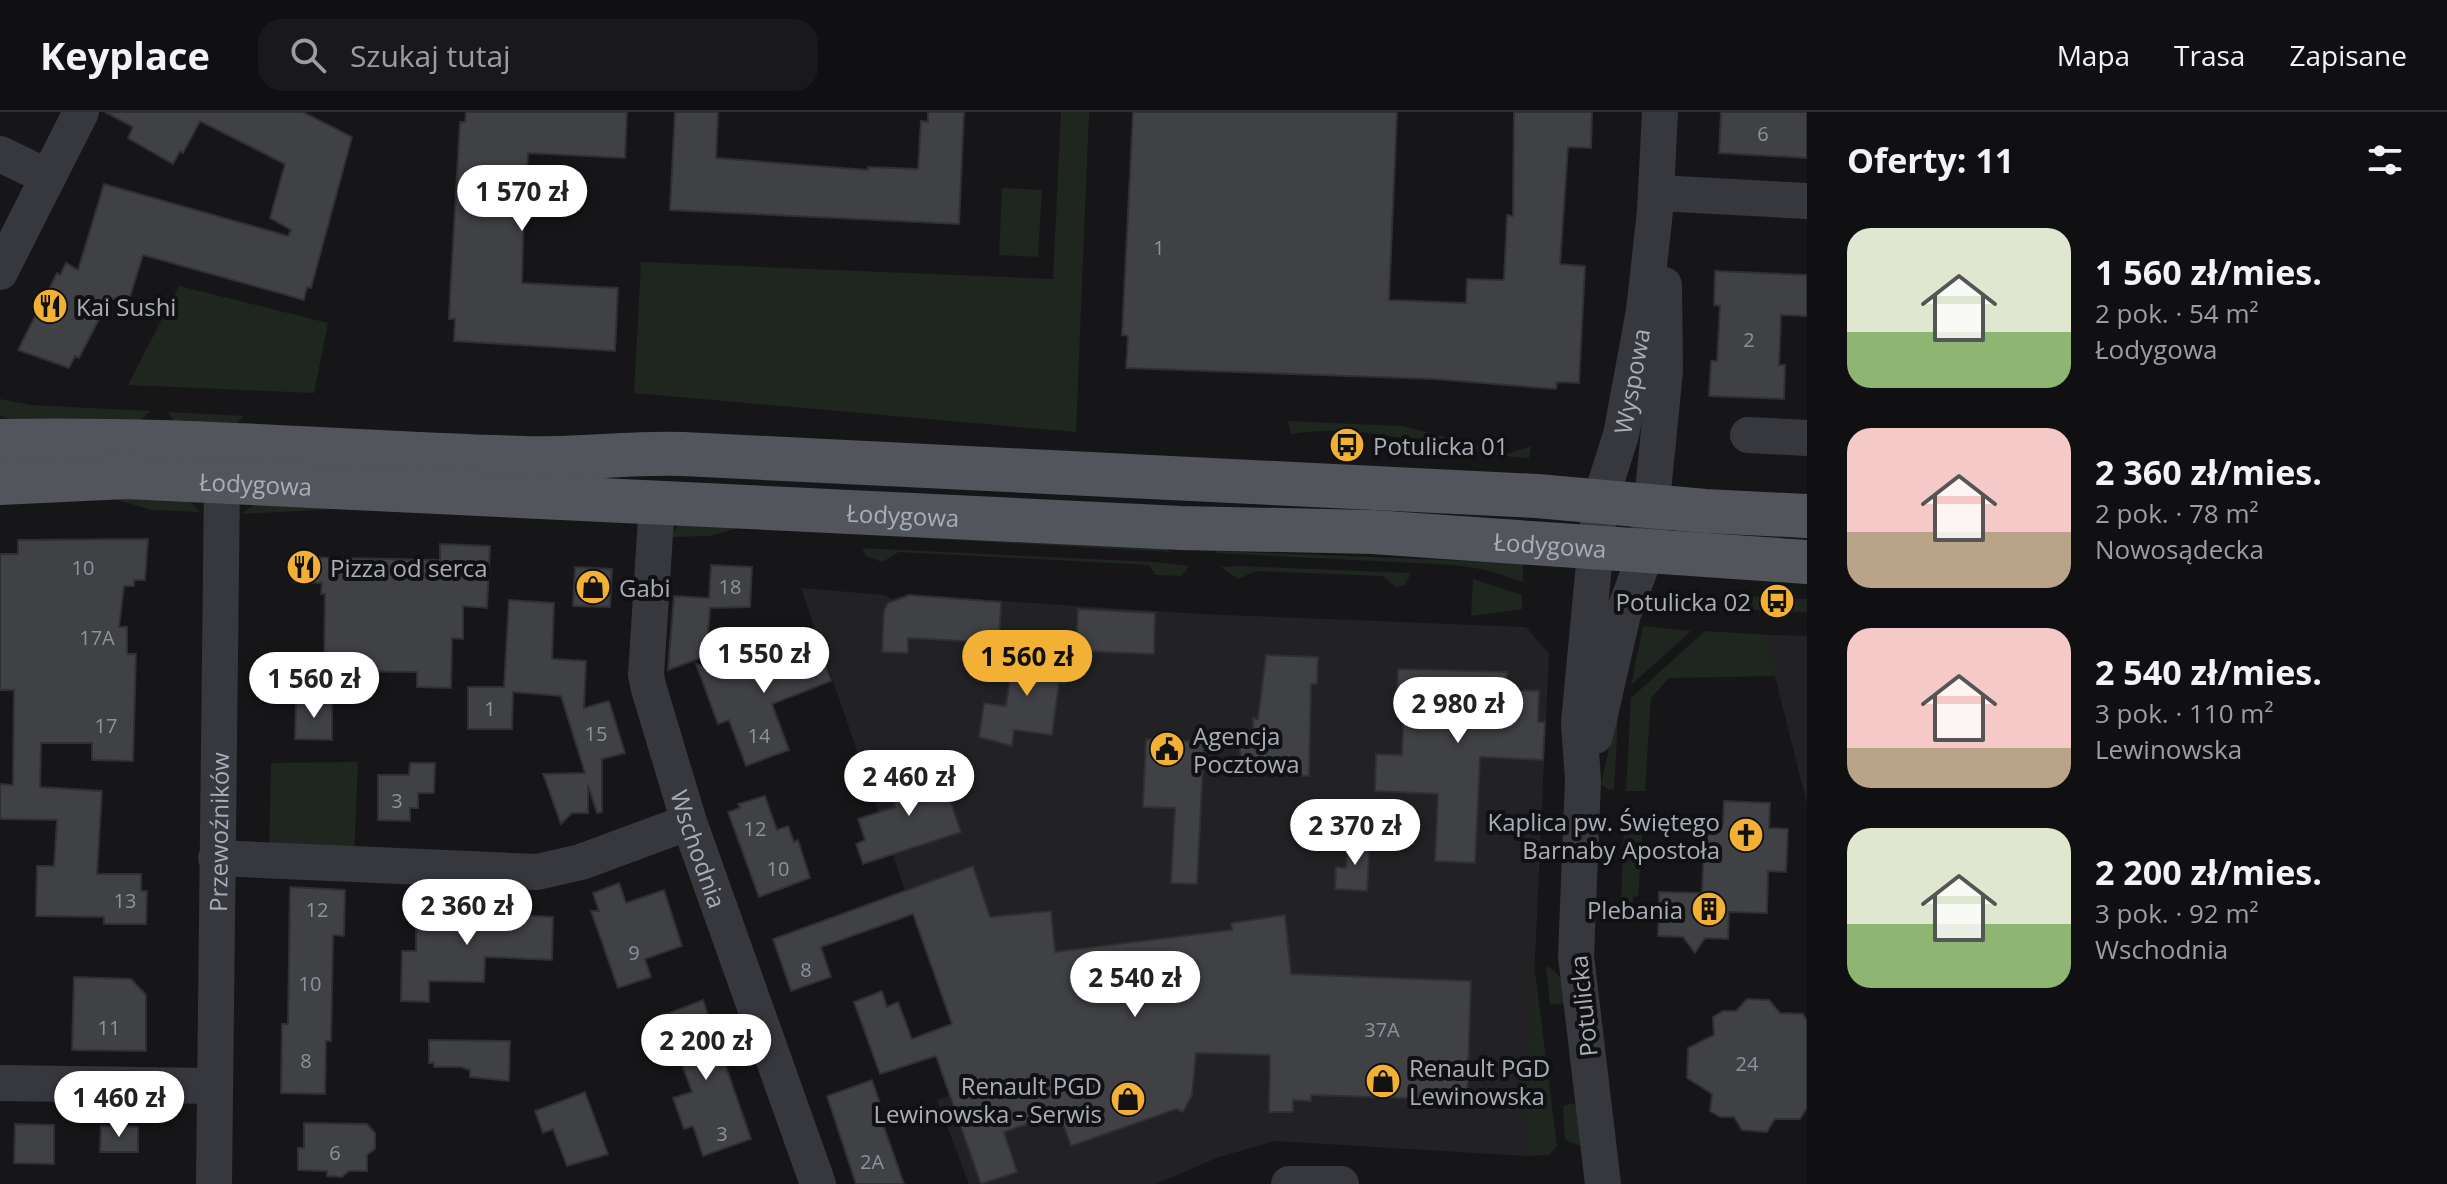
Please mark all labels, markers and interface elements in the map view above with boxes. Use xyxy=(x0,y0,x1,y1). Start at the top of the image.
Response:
search box xyxy=(258,19,818,91)
text: Keyplace xyxy=(40,29,210,81)
icon: search xyxy=(286,33,330,77)
text: Szukaj tutaj xyxy=(350,35,511,76)
text: Mapa xyxy=(2057,36,2130,74)
text: Trasa xyxy=(2174,36,2245,74)
text: Zapisane xyxy=(2289,36,2407,74)
house number: 6 xyxy=(1757,120,1769,147)
text: Oferty: 11 xyxy=(1847,137,2014,183)
icon: filters xyxy=(2363,138,2407,182)
pin: 1 570 zł xyxy=(439,165,605,233)
text: 1 570 zł xyxy=(475,173,569,209)
house number: 1 xyxy=(1153,234,1165,261)
text: 1 560 zł/mies. xyxy=(2095,249,2322,295)
icon: home xyxy=(1911,260,2007,356)
restaurant icon: Kai Sushi xyxy=(31,287,69,325)
place label: Kai Sushi xyxy=(76,290,176,323)
text: 2 pok. · 54 m² xyxy=(2095,295,2259,331)
street label: Wyspowa xyxy=(1605,326,1657,437)
house number: 2 xyxy=(1743,326,1755,353)
text: Łodygowa xyxy=(2095,331,2218,367)
bus stop icon: Potulicka 01 xyxy=(1328,426,1366,464)
place label: Potulicka 01 xyxy=(1373,429,1508,462)
text: 2 360 zł/mies. xyxy=(2095,449,2322,495)
icon: home xyxy=(1911,460,2007,556)
street label: Łodygowa xyxy=(198,464,313,502)
street label: Łodygowa xyxy=(846,495,960,534)
text: 2 pok. · 78 m² xyxy=(2095,495,2259,531)
street label: Łodygowa xyxy=(1493,524,1608,565)
text: Nowosądecka xyxy=(2095,531,2264,567)
restaurant icon: Pizza od serca xyxy=(285,548,323,586)
place label: Pizza od serca xyxy=(330,551,487,584)
house number: 10 xyxy=(72,554,94,581)
shop icon: Gabi xyxy=(574,568,612,606)
place label: Gabi xyxy=(619,571,671,604)
house number: 18 xyxy=(719,573,741,600)
bus stop icon: Potulicka 02 xyxy=(1758,582,1796,620)
place label: Potulicka 02 xyxy=(1616,585,1751,618)
house number: 17A xyxy=(79,624,115,651)
pin: 1 550 zł xyxy=(681,627,847,695)
pin: 1 560 zł xyxy=(944,630,1110,698)
text: 1 550 zł xyxy=(717,635,811,671)
text: 1 560 zł xyxy=(980,638,1074,674)
text: 2 540 zł/mies. xyxy=(2095,649,2322,695)
pin: 1 560 zł xyxy=(231,652,397,720)
text: 1 560 zł xyxy=(267,660,361,696)
icon: home xyxy=(1911,660,2007,756)
pin: 2 980 zł xyxy=(1375,677,1541,745)
text: 2 980 zł xyxy=(1411,685,1505,721)
house number: 1 xyxy=(484,695,496,722)
text: 3 pok. · 110 m² xyxy=(2095,695,2273,731)
house number: 17 xyxy=(95,712,117,739)
place label: Agencja Pocztowa xyxy=(1193,719,1300,780)
house number: 15 xyxy=(585,720,607,747)
house number: 14 xyxy=(748,722,771,749)
public building icon: Agencja Pocztowa xyxy=(1148,730,1186,768)
text: Lewinowska xyxy=(2095,731,2242,767)
pin: 2 460 zł xyxy=(826,750,992,818)
street label: Przewoźników xyxy=(201,752,235,912)
text: 2 460 zł xyxy=(862,758,956,794)
street label: Wschodnia xyxy=(664,786,735,912)
house number: 3 xyxy=(391,787,403,814)
pin: 2 370 zł xyxy=(1272,799,1438,867)
place label: Kaplica pw. Świętego Barnaby Apostoła xyxy=(1487,805,1720,866)
text: 2 370 zł xyxy=(1308,807,1402,843)
house number: 12 xyxy=(744,815,766,842)
church icon: Kaplica pw. Świętego Barnaby Apostoła xyxy=(1727,816,1765,854)
text: 2 200 zł/mies. xyxy=(2095,849,2322,895)
house number: 10 xyxy=(767,855,789,882)
icon: home xyxy=(1911,860,2007,956)
pin: 2 360 zł xyxy=(384,879,550,947)
house number: 13 xyxy=(114,887,136,914)
text: 2 360 zł xyxy=(420,887,514,923)
building icon: Plebania xyxy=(1690,890,1728,928)
place label: Plebania xyxy=(1587,893,1683,926)
text: 3 pok. · 92 m² xyxy=(2095,895,2259,931)
house number: 12 xyxy=(306,896,328,923)
text: Wschodnia xyxy=(2095,931,2228,967)
house number: 9 xyxy=(628,939,640,966)
pin: 2 540 zł xyxy=(1052,951,1218,1019)
street label: Potulicka xyxy=(1561,954,1605,1058)
house number: 8 xyxy=(800,956,812,983)
text: 2 540 zł xyxy=(1088,959,1182,995)
house number: 10 xyxy=(299,970,321,997)
house number: 11 xyxy=(98,1014,120,1041)
pin: 2 200 zł xyxy=(623,1014,789,1082)
house number: 37A xyxy=(1364,1016,1400,1043)
text: 2 200 zł xyxy=(659,1022,753,1058)
house number: 8 xyxy=(300,1047,312,1074)
house number: 24 xyxy=(1736,1050,1759,1077)
place label: Renault PGD Lewinowska xyxy=(1409,1051,1550,1112)
shop icon: Renault PGD Lewinowska xyxy=(1364,1062,1402,1100)
place label: Renault PGD Lewinowska - Serwis xyxy=(873,1069,1102,1130)
pin: 1 460 zł xyxy=(36,1071,202,1139)
text: 1 460 zł xyxy=(72,1079,166,1115)
shop icon: Renault PGD Lewinowska - Serwis xyxy=(1109,1080,1147,1118)
house number: 3 xyxy=(716,1120,728,1147)
house number: 6 xyxy=(329,1139,341,1166)
house number: 2A xyxy=(860,1148,884,1175)

